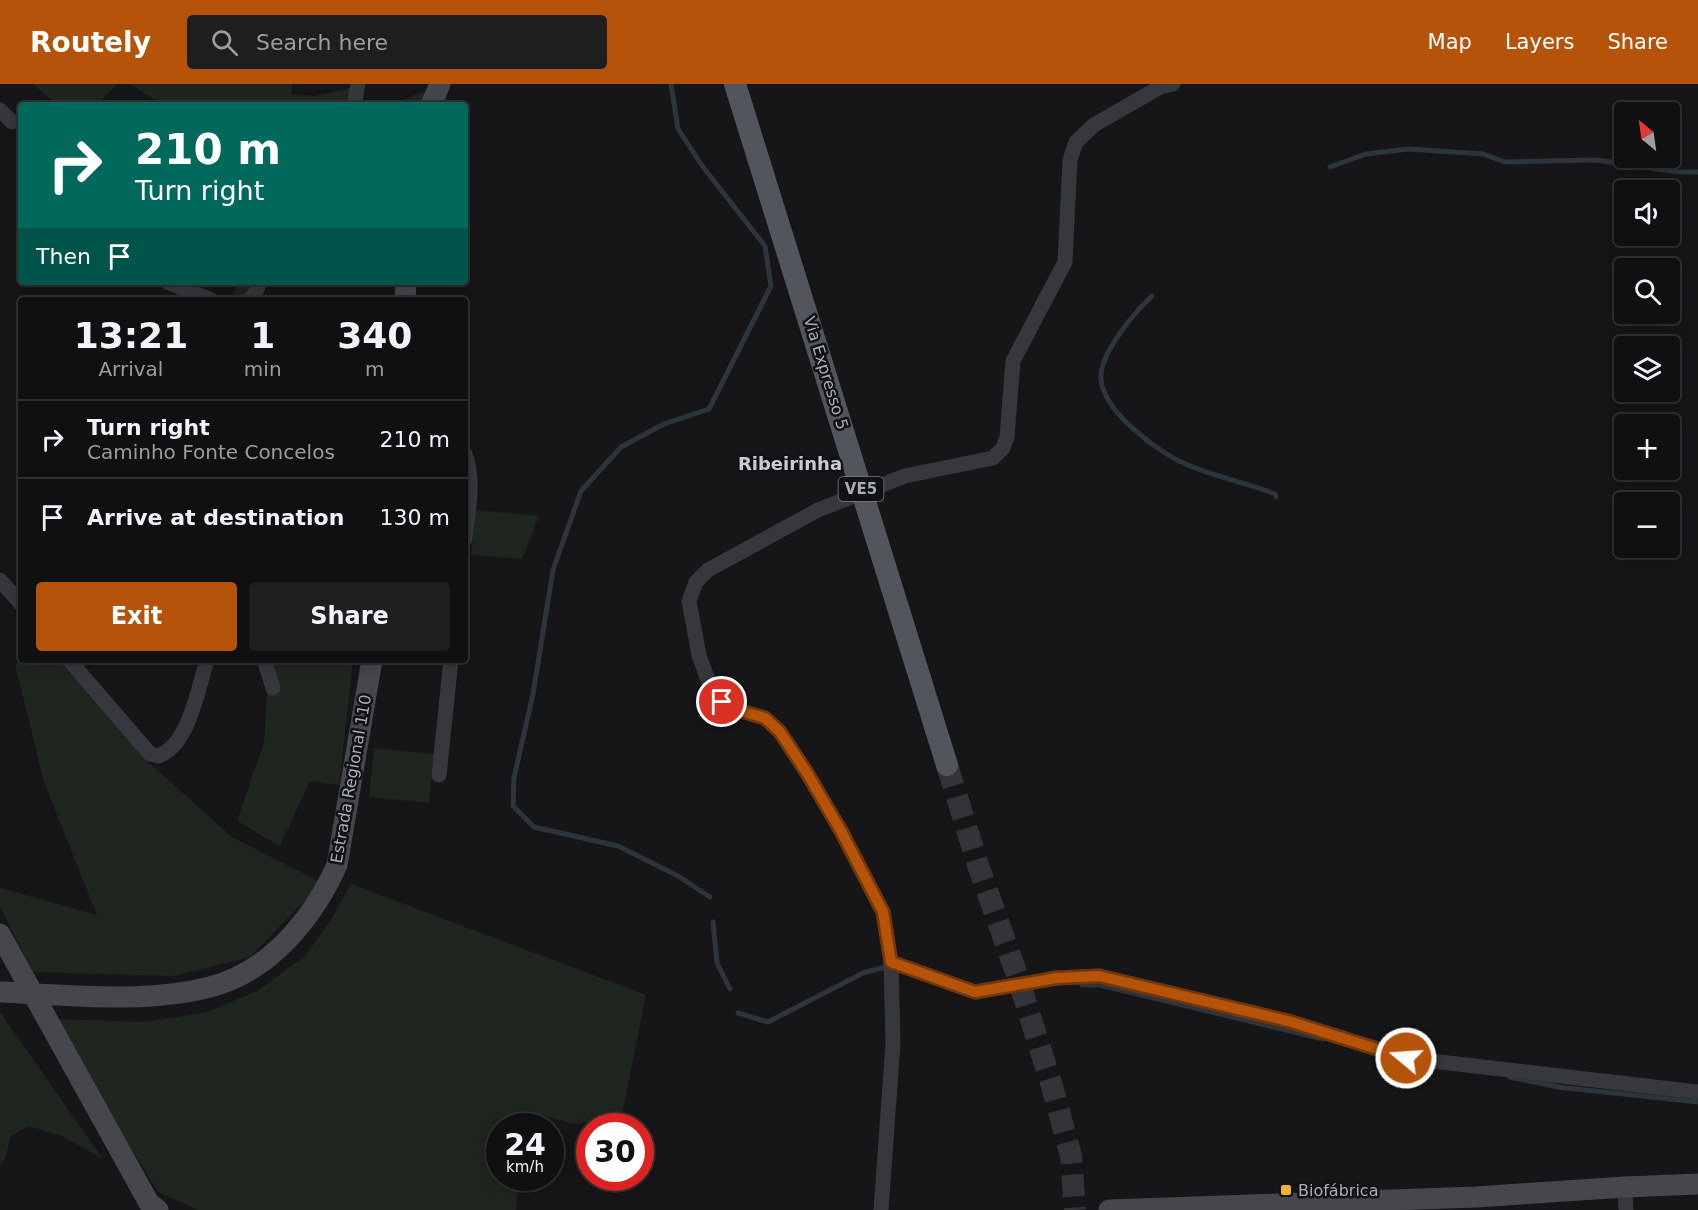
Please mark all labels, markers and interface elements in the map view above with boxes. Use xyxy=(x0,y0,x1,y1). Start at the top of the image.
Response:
search box xyxy=(187,15,607,69)
text: Routely xyxy=(30,26,151,59)
icon: search xyxy=(208,26,241,59)
text: Search here xyxy=(256,30,388,55)
text: Map xyxy=(1428,30,1472,54)
text: Layers xyxy=(1505,30,1574,54)
text: Share xyxy=(1607,30,1668,54)
north arrow xyxy=(1614,102,1680,168)
map controls xyxy=(1614,102,1680,558)
text: 210 m xyxy=(135,125,281,174)
icon: right xyxy=(36,126,114,204)
text: Turn right xyxy=(135,175,264,206)
button: sound xyxy=(1614,180,1680,246)
icon: arrive xyxy=(103,240,136,273)
text: Then xyxy=(36,244,91,269)
button: search xyxy=(1614,258,1680,324)
street label: Via Expresso 5 xyxy=(800,314,852,432)
text: 13:21 xyxy=(74,315,188,356)
text: 1 xyxy=(250,315,275,356)
text: 340 xyxy=(337,315,412,356)
button: layers xyxy=(1614,336,1680,402)
text: Arrival xyxy=(98,357,163,381)
text: min xyxy=(244,357,282,381)
text: m xyxy=(365,357,385,381)
button: + xyxy=(1614,414,1680,480)
text: Turn right xyxy=(87,415,210,440)
icon: right xyxy=(36,423,69,456)
text: 210 m xyxy=(380,427,450,452)
text: Caminho Fonte Concelos xyxy=(87,440,335,464)
district label: Ribeirinha xyxy=(738,453,842,474)
road number: VE5 xyxy=(838,477,884,501)
button: − xyxy=(1614,492,1680,558)
icon: arrive xyxy=(36,501,69,534)
text: Arrive at destination xyxy=(87,505,344,530)
text: 130 m xyxy=(380,505,450,530)
button: Exit xyxy=(36,582,237,651)
button: Share xyxy=(249,582,450,651)
pin xyxy=(696,676,747,727)
icon: arrive xyxy=(705,685,738,718)
street label: Estrada Regional 110 xyxy=(327,693,375,865)
position arrow xyxy=(1374,1026,1438,1090)
speed limit sign: 30 xyxy=(576,1113,654,1191)
text: 24 xyxy=(504,1127,546,1162)
text: km/h xyxy=(506,1158,544,1176)
place label: Biofábrica xyxy=(1298,1181,1378,1200)
marker: Biofábrica xyxy=(1279,1183,1293,1197)

